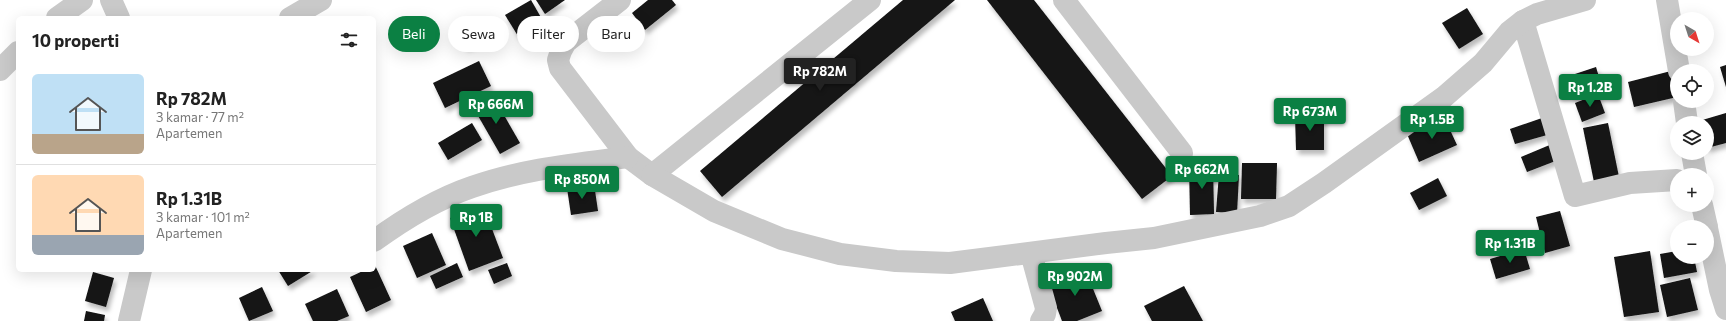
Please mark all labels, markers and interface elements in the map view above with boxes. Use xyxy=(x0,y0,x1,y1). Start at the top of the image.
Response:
north arrow xyxy=(1670,12,1714,56)
map controls xyxy=(1670,12,1714,264)
chip: Beli xyxy=(388,16,440,52)
chip: Sewa xyxy=(448,16,509,52)
chip: Filter xyxy=(517,16,579,52)
chip: Baru xyxy=(587,16,645,52)
icon: filters xyxy=(338,29,360,51)
text: 10 properti xyxy=(32,30,119,51)
pin: Rp 782M xyxy=(783,58,857,92)
text: Rp 782M xyxy=(793,63,847,79)
button: locate xyxy=(1670,64,1714,108)
pin: Rp 1.2B xyxy=(1553,74,1627,108)
text: Rp 1.2B xyxy=(1568,79,1612,95)
text: Rp 782M xyxy=(156,88,227,109)
icon: home xyxy=(64,90,112,138)
pin: Rp 666M xyxy=(459,91,533,125)
text: Rp 666M xyxy=(468,96,524,112)
pin: Rp 673M xyxy=(1273,98,1347,132)
text: Rp 673M xyxy=(1283,103,1337,119)
pin: Rp 1.5B xyxy=(1395,106,1469,140)
text: 3 kamar · 77 m² xyxy=(156,109,244,125)
text: Rp 1.5B xyxy=(1410,111,1454,127)
button: layers xyxy=(1670,116,1714,160)
text: Apartemen xyxy=(156,125,222,141)
pin: Rp 662M xyxy=(1165,156,1239,190)
text: Rp 662M xyxy=(1174,161,1230,177)
pin: Rp 850M xyxy=(545,166,619,200)
button: + xyxy=(1670,168,1714,212)
text: Rp 850M xyxy=(554,171,610,187)
text: Rp 1.31B xyxy=(156,188,222,209)
icon: home xyxy=(64,191,112,239)
pin: Rp 1B xyxy=(448,204,504,238)
text: 3 kamar · 101 m² xyxy=(156,209,250,225)
text: Rp 1B xyxy=(459,209,493,225)
button: − xyxy=(1670,220,1714,264)
text: Apartemen xyxy=(156,225,222,241)
pin: Rp 1.31B xyxy=(1469,230,1551,264)
text: Rp 1.31B xyxy=(1485,235,1535,251)
pin: Rp 902M xyxy=(1038,263,1112,297)
text: Rp 902M xyxy=(1047,268,1103,284)

